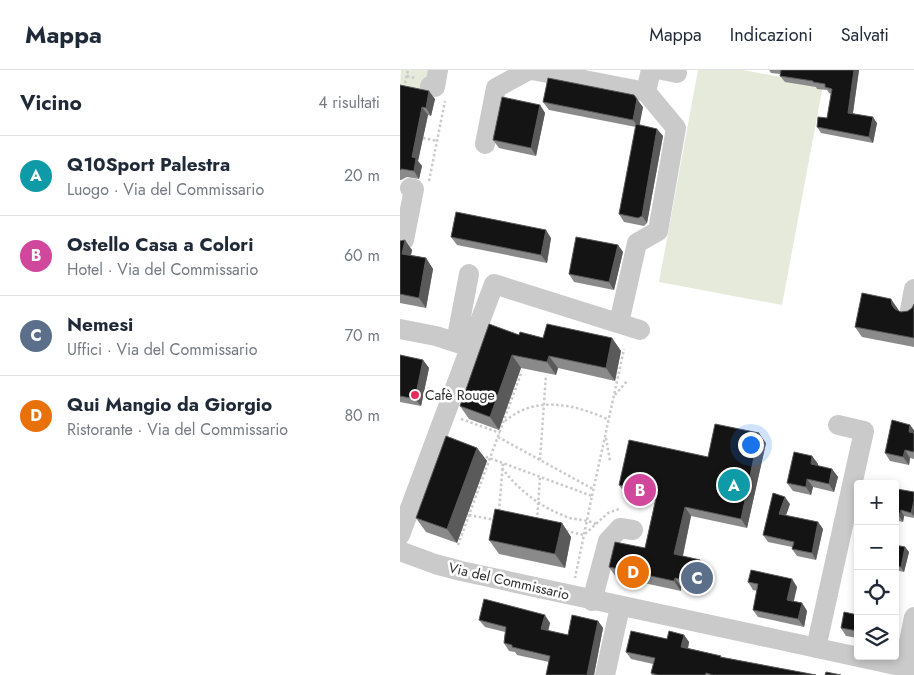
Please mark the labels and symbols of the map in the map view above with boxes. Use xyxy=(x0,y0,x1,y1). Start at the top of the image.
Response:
place label: Cafè Rouge xyxy=(425,385,495,405)
marker: Cafè Rouge xyxy=(409,389,421,401)
your location xyxy=(738,432,764,458)
pin: A xyxy=(718,466,750,504)
pin: B xyxy=(624,471,656,509)
pin: D xyxy=(617,553,649,591)
street label: Via del Commissario xyxy=(447,557,572,605)
pin: C xyxy=(681,559,713,597)

